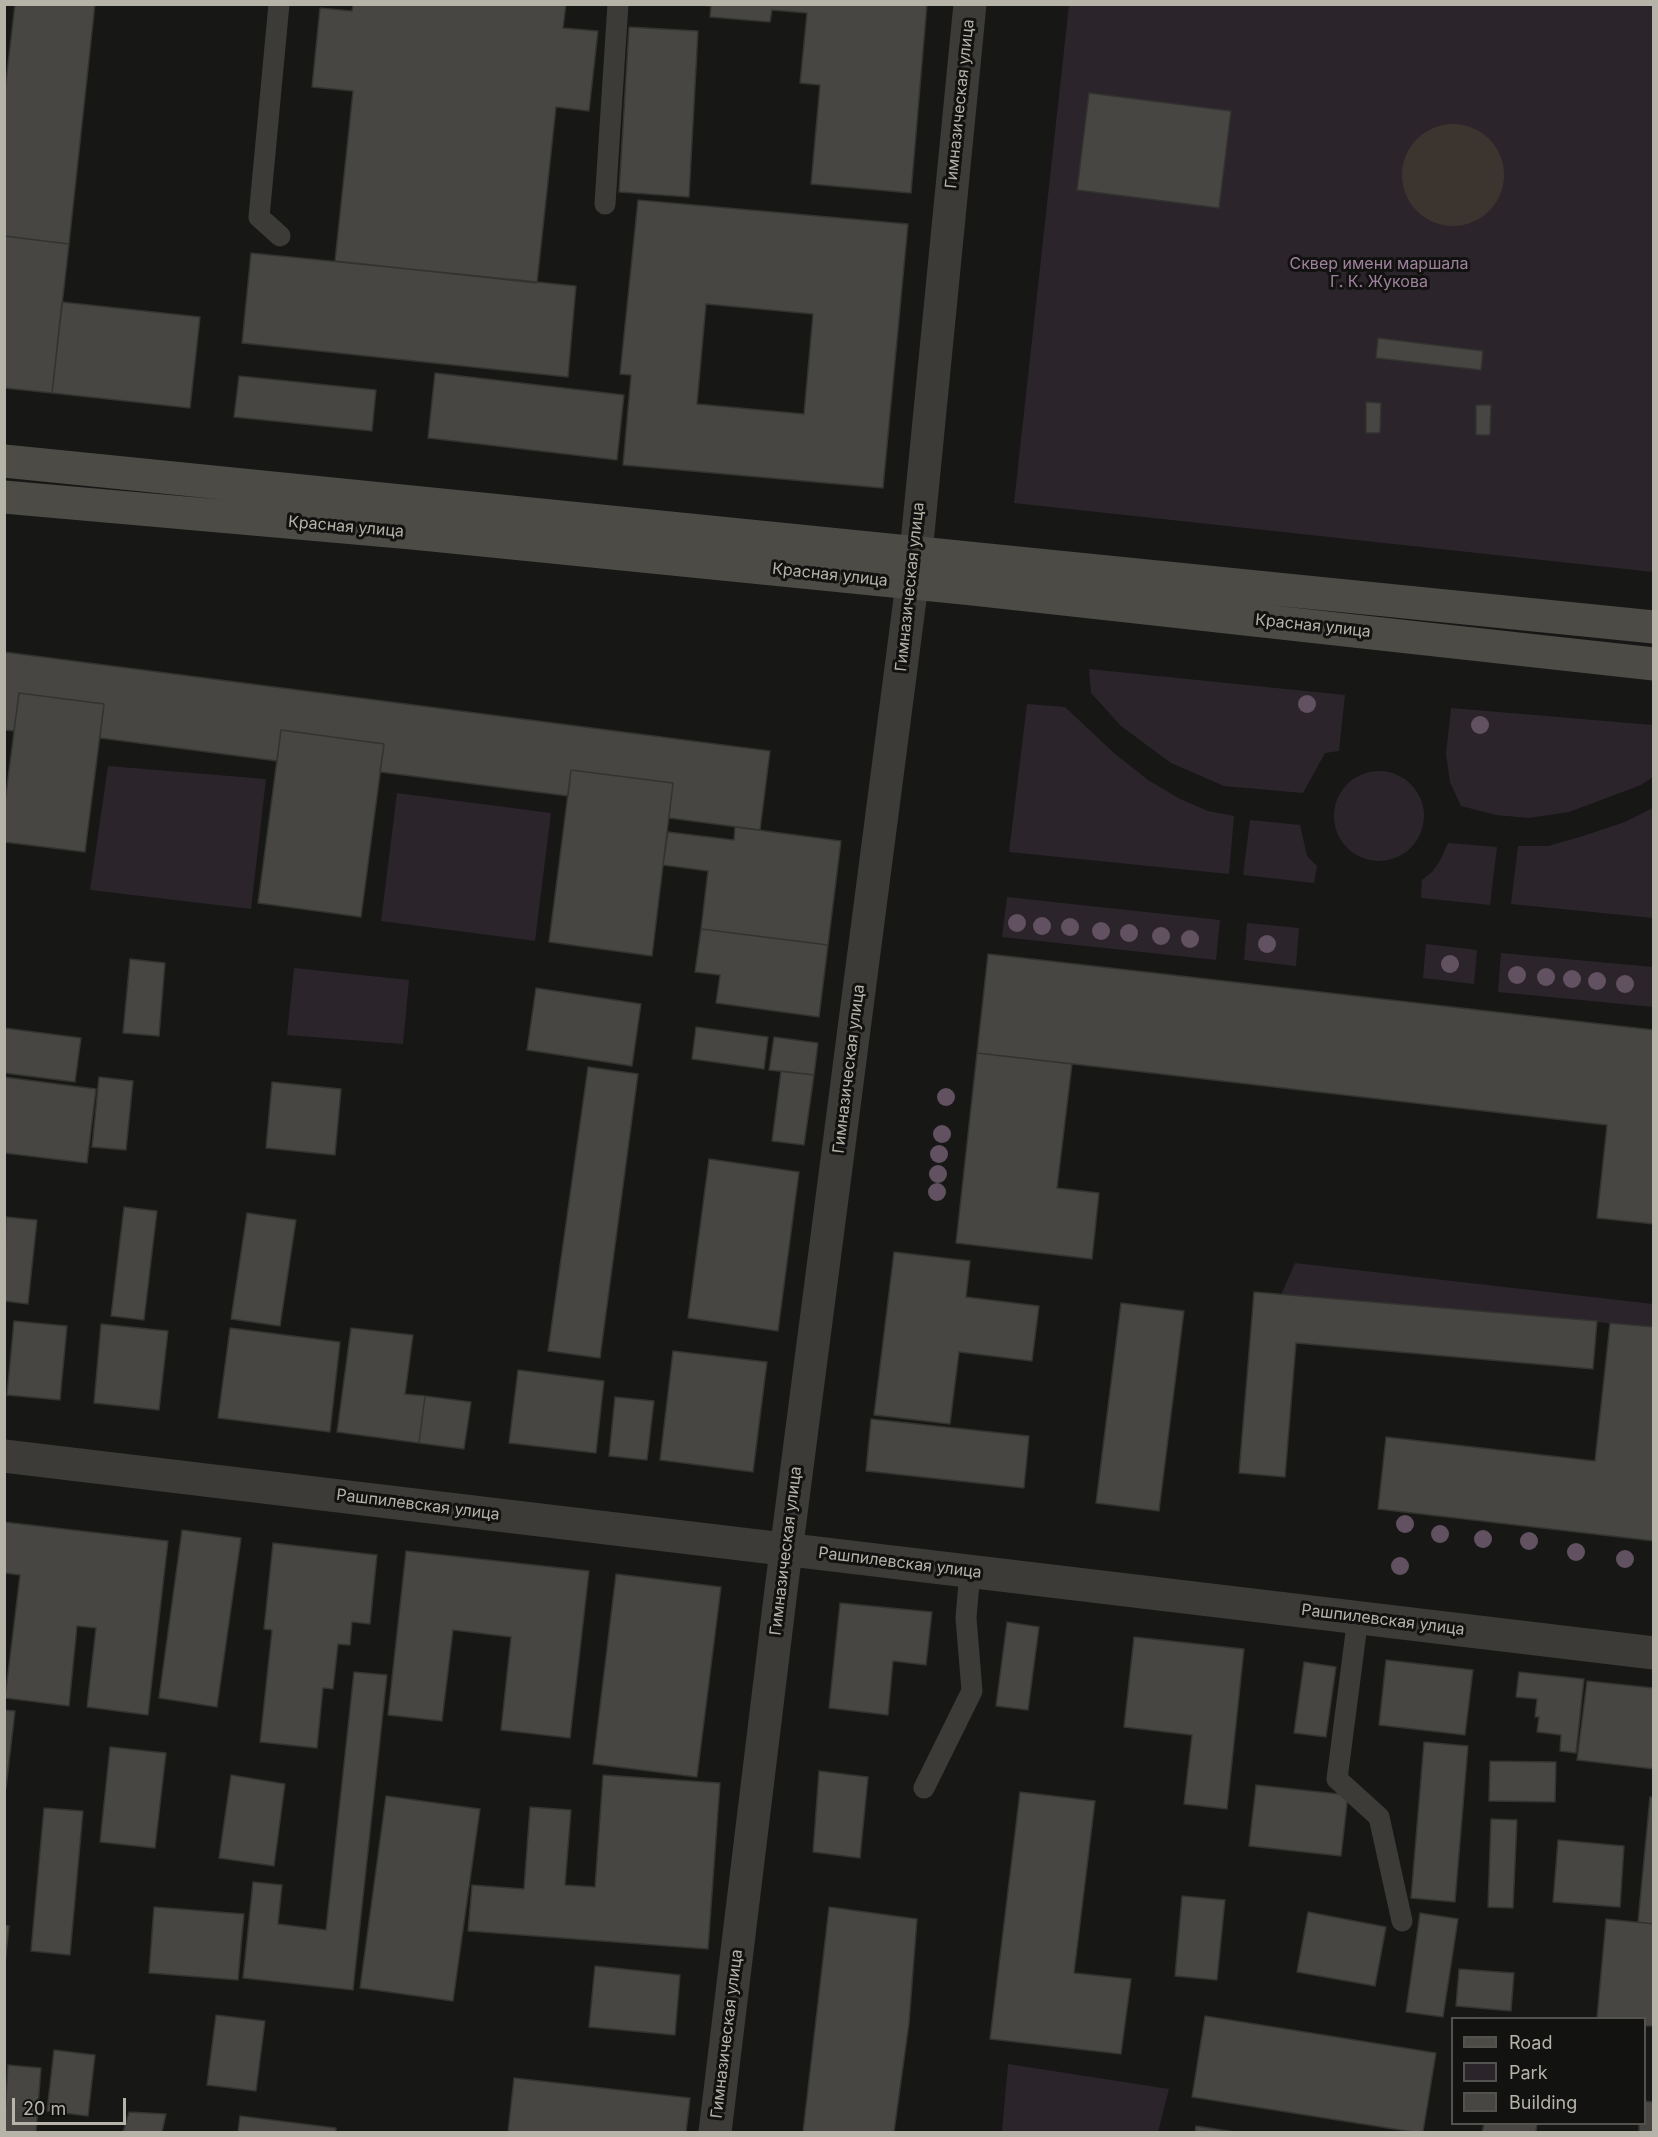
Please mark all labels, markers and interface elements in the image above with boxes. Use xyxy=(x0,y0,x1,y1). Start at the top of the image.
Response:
street label: Гимназическая улица xyxy=(942,18,978,190)
park label: Сквер имени маршала Г. К. Жукова xyxy=(1290,254,1468,292)
street label: Гимназическая улица xyxy=(892,501,928,673)
street label: Красная улица xyxy=(287,512,405,542)
street label: Красная улица xyxy=(771,559,889,591)
street label: Красная улица xyxy=(1254,610,1372,642)
street label: Гимназическая улица xyxy=(829,983,869,1155)
street label: Гимназическая улица xyxy=(766,1465,806,1637)
street label: Рашпилевская улица xyxy=(335,1485,501,1525)
street label: Рашпилевская улица xyxy=(817,1543,983,1583)
street label: Рашпилевская улица xyxy=(1300,1600,1466,1640)
street label: Гимназическая улица xyxy=(707,1948,747,2120)
legend xyxy=(1451,2017,1646,2125)
text: Road xyxy=(1509,2032,1552,2053)
text: Park xyxy=(1509,2062,1548,2083)
scale bar xyxy=(15,2086,129,2124)
text: Building xyxy=(1509,2092,1577,2113)
text: 20 m xyxy=(23,2098,66,2119)

